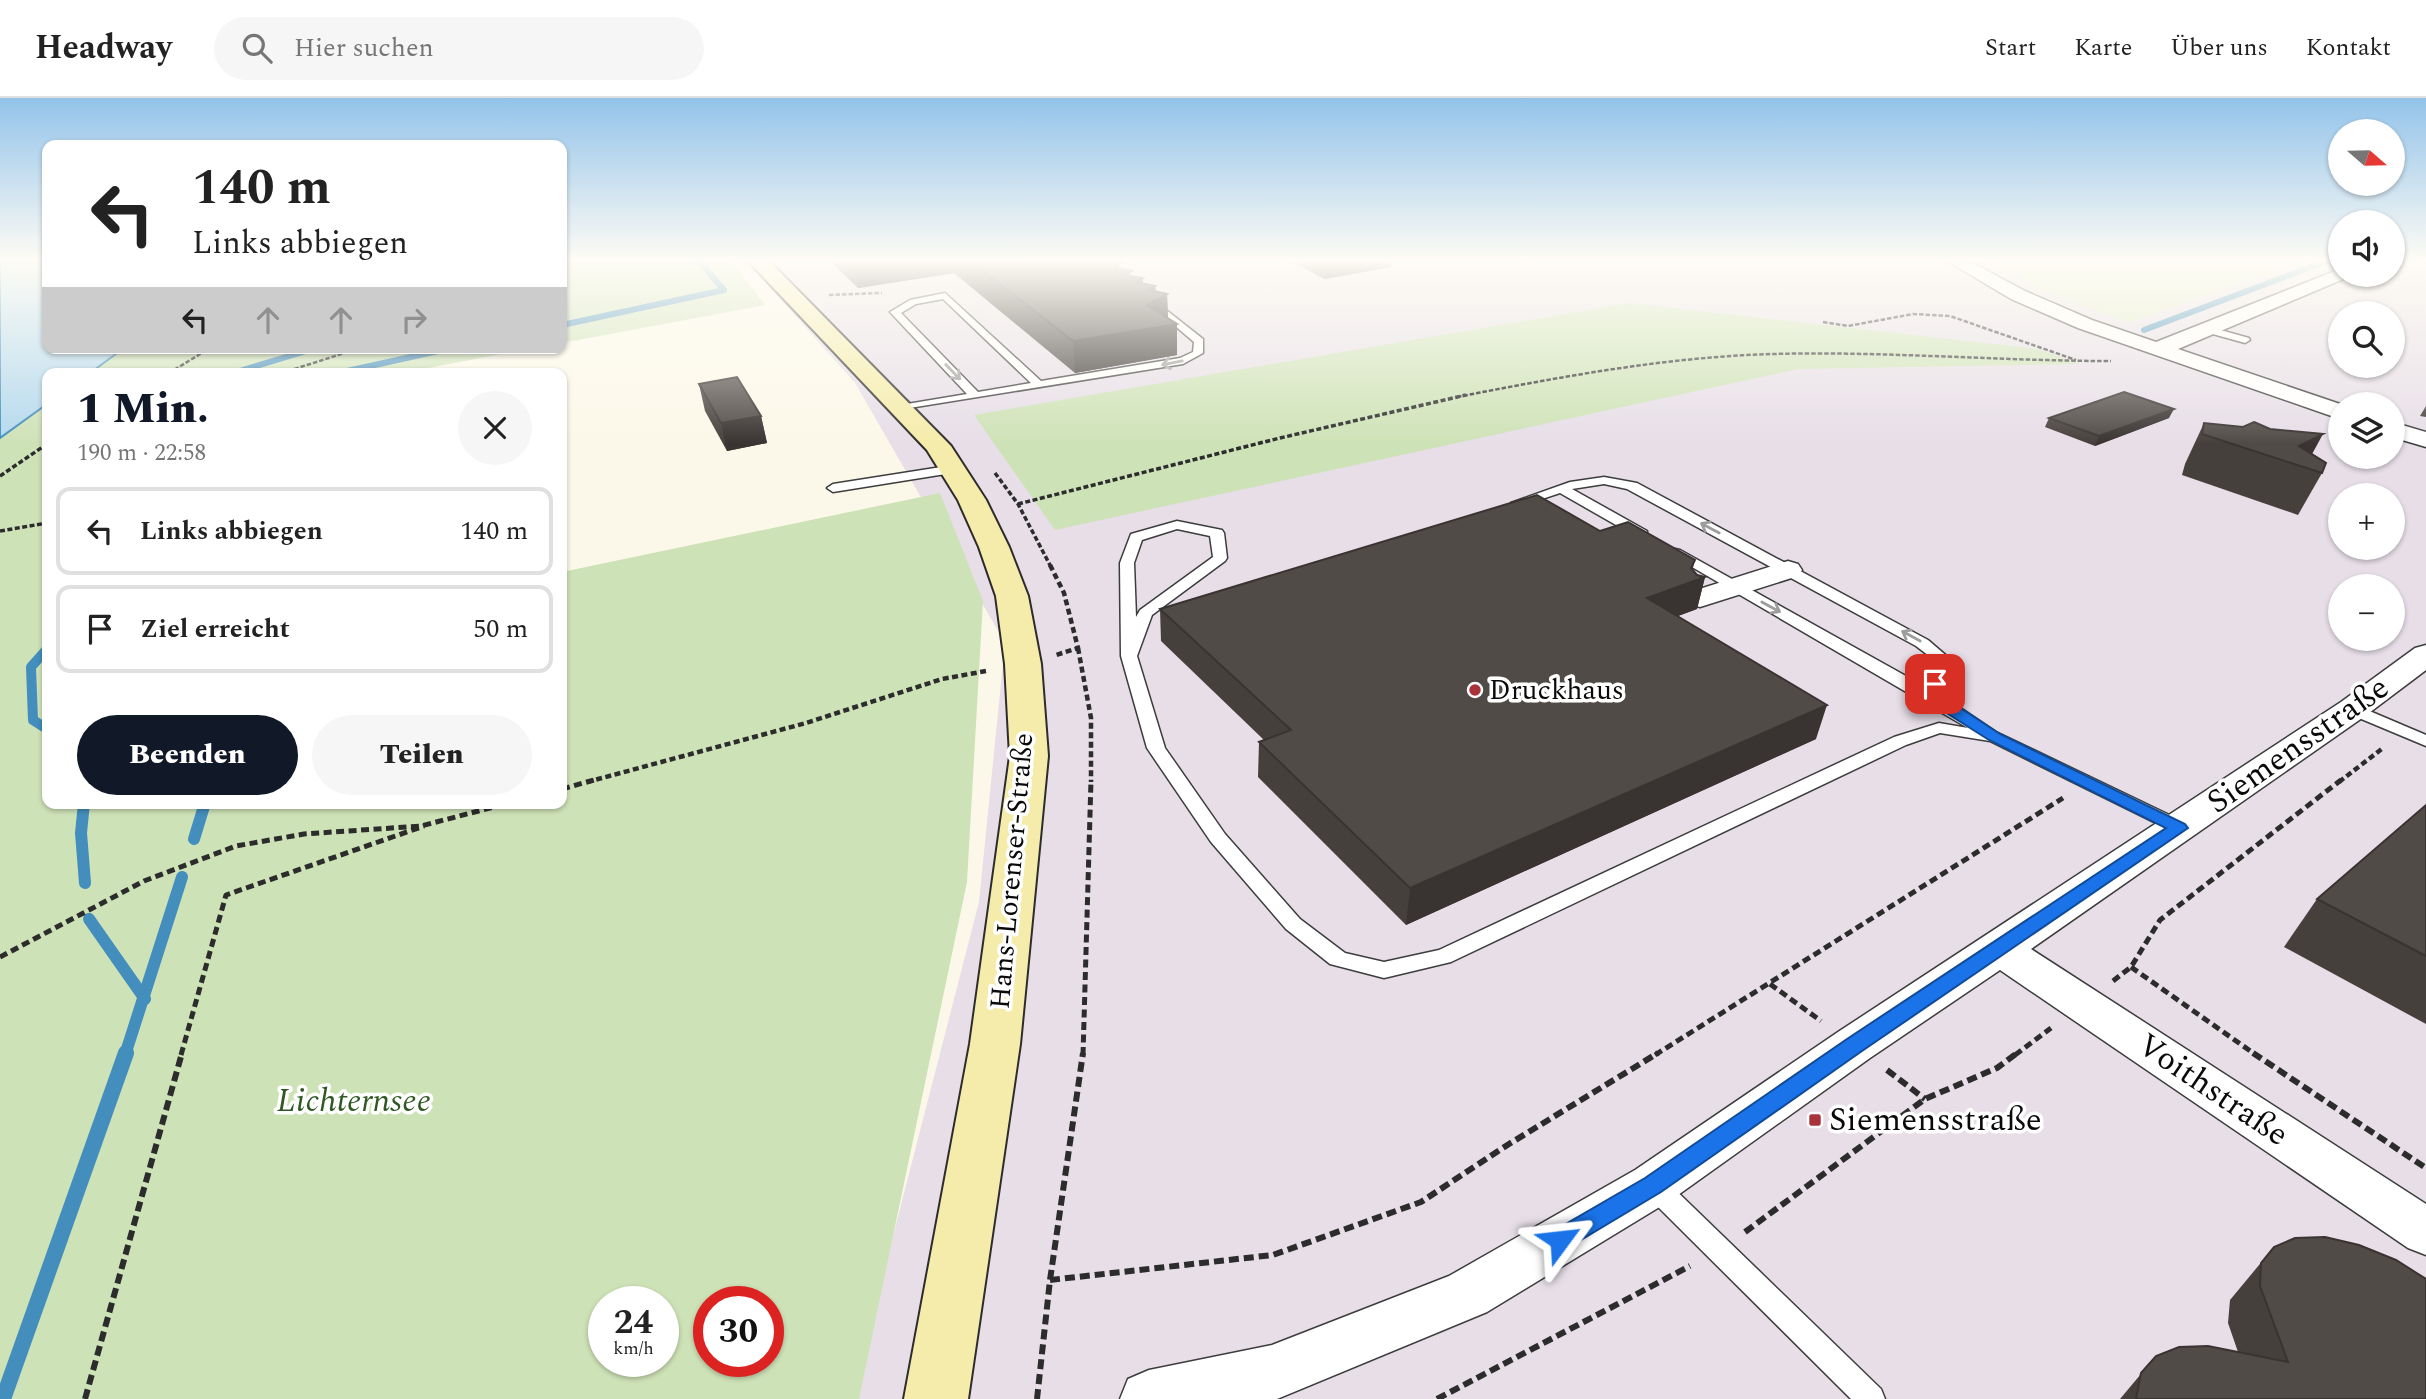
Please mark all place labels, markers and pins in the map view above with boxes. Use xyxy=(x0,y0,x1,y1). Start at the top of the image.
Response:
pin xyxy=(1905,654,1965,714)
place label: Druckhaus xyxy=(1489,669,1624,712)
marker: Druckhaus xyxy=(1467,682,1483,698)
place label: Siemensstraße xyxy=(1829,1095,2042,1145)
marker: Siemensstraße xyxy=(1807,1112,1823,1128)

